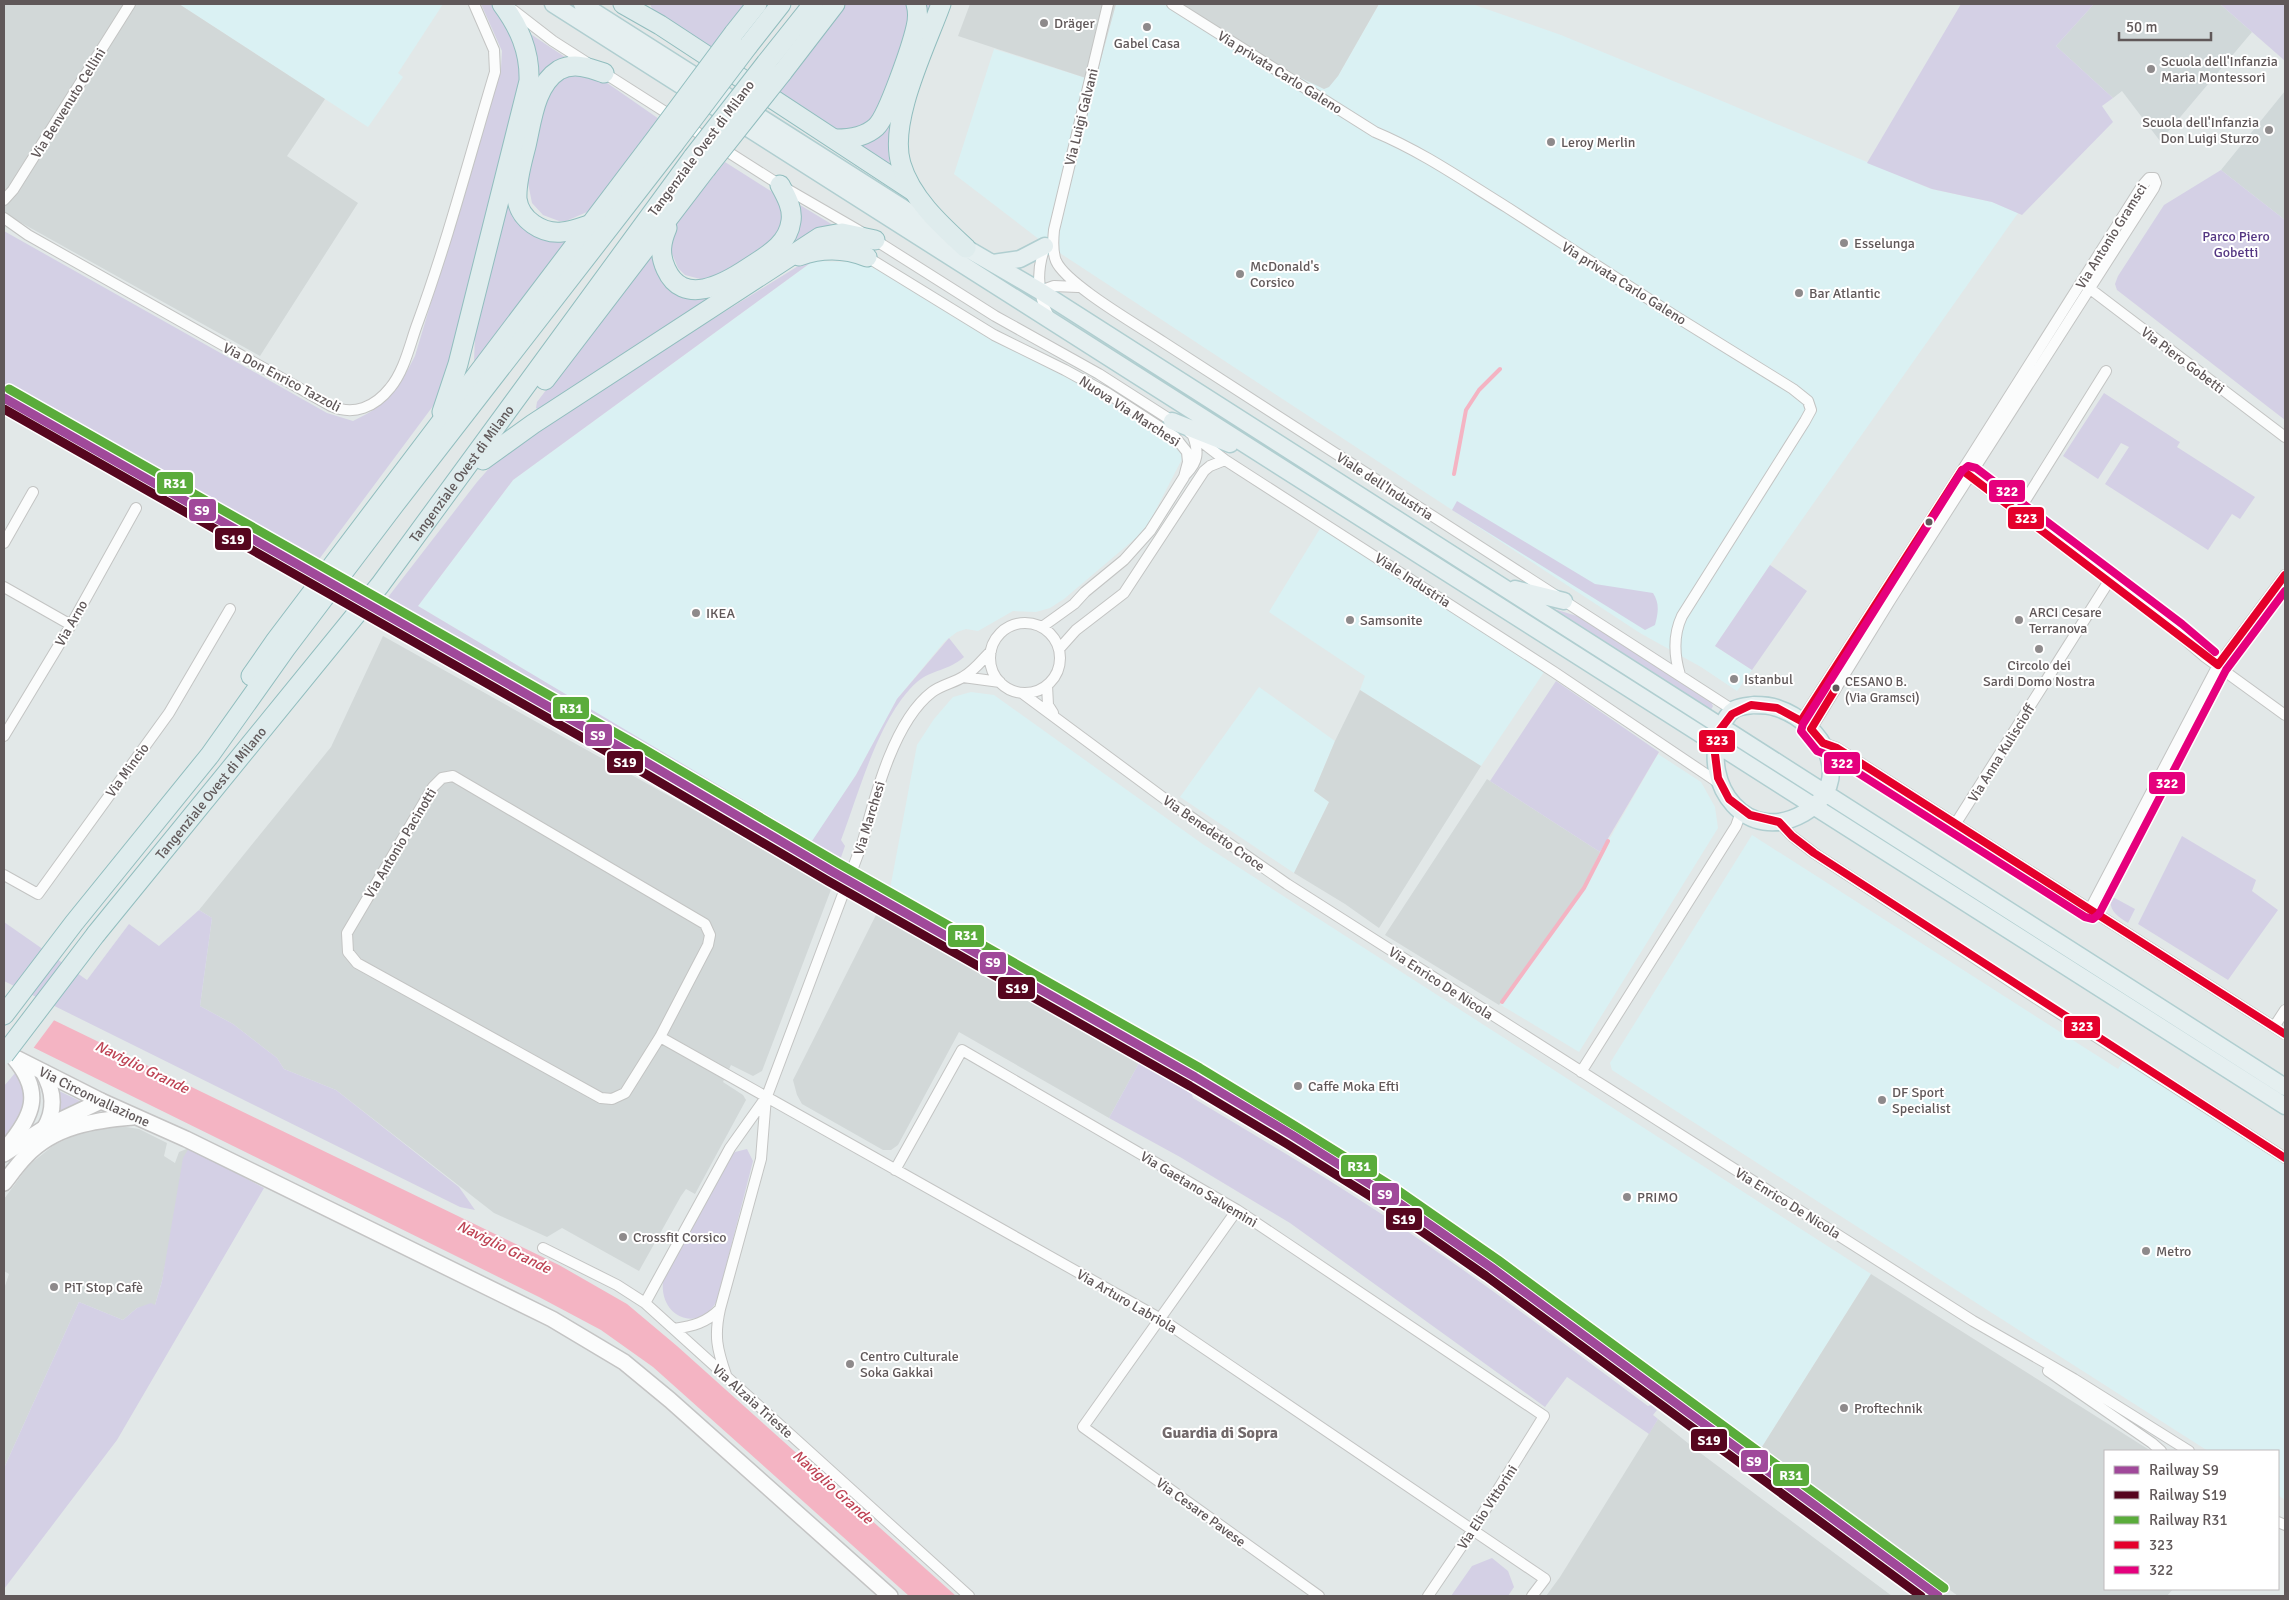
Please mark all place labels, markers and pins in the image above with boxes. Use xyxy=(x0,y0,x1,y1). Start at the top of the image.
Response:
place label: Dräger xyxy=(1054,15,1096,32)
marker: Dräger xyxy=(1038,17,1050,29)
marker: Gabel Casa xyxy=(1141,21,1153,33)
place label: Gabel Casa xyxy=(1114,35,1180,52)
place label: Scuola dell'Infanzia Maria Montessori xyxy=(2161,53,2278,86)
marker: Scuola dell'Infanzia Maria Montessori xyxy=(2145,63,2157,75)
place label: Scuola dell'Infanzia Don Luigi Sturzo xyxy=(2142,114,2259,147)
marker: Scuola dell'Infanzia Don Luigi Sturzo xyxy=(2263,124,2275,136)
place label: Leroy Merlin xyxy=(1561,134,1635,151)
marker: Leroy Merlin xyxy=(1545,136,1557,148)
place label: Esselunga xyxy=(1854,235,1915,252)
marker: Esselunga xyxy=(1838,237,1850,249)
place label: McDonald's Corsico xyxy=(1250,258,1319,291)
marker: McDonald's Corsico xyxy=(1234,268,1246,280)
place label: Bar Atlantic xyxy=(1809,285,1881,302)
marker: Bar Atlantic xyxy=(1793,287,1805,299)
unlabelled marker xyxy=(1924,517,1934,527)
place label: ARCI Cesare Terranova xyxy=(2029,604,2102,637)
place label: IKEA xyxy=(706,605,735,622)
marker: IKEA xyxy=(690,607,702,619)
place label: Samsonite xyxy=(1360,612,1423,629)
marker: Samsonite xyxy=(1344,614,1356,626)
marker: ARCI Cesare Terranova xyxy=(2013,614,2025,626)
marker: Circolo dei Sardi Domo Nostra xyxy=(2033,643,2045,655)
place label: Circolo dei Sardi Domo Nostra xyxy=(1983,657,2095,690)
place label: Istanbul xyxy=(1744,671,1793,688)
marker: Istanbul xyxy=(1728,673,1740,685)
place label: CESANO B. (Via Gramsci) xyxy=(1845,674,1920,706)
marker: CESANO B. (Via Gramsci) xyxy=(1831,683,1841,693)
place label: Caffe Moka Efti xyxy=(1308,1078,1399,1095)
marker: Caffe Moka Efti xyxy=(1292,1080,1304,1092)
place label: DF Sport Specialist xyxy=(1892,1084,1951,1117)
marker: DF Sport Specialist xyxy=(1876,1094,1888,1106)
place label: PRIMO xyxy=(1637,1189,1678,1206)
marker: PRIMO xyxy=(1621,1191,1633,1203)
place label: Crossfit Corsico xyxy=(633,1229,726,1246)
marker: Crossfit Corsico xyxy=(617,1231,629,1243)
place label: Metro xyxy=(2156,1243,2191,1260)
marker: Metro xyxy=(2140,1245,2152,1257)
place label: PiT Stop Cafè xyxy=(64,1279,143,1296)
marker: PiT Stop Cafè xyxy=(48,1281,60,1293)
place label: Centro Culturale Soka Gakkai xyxy=(860,1348,959,1381)
marker: Centro Culturale Soka Gakkai xyxy=(844,1358,856,1370)
place label: Proftechnik xyxy=(1854,1400,1923,1417)
marker: Proftechnik xyxy=(1838,1402,1850,1414)

